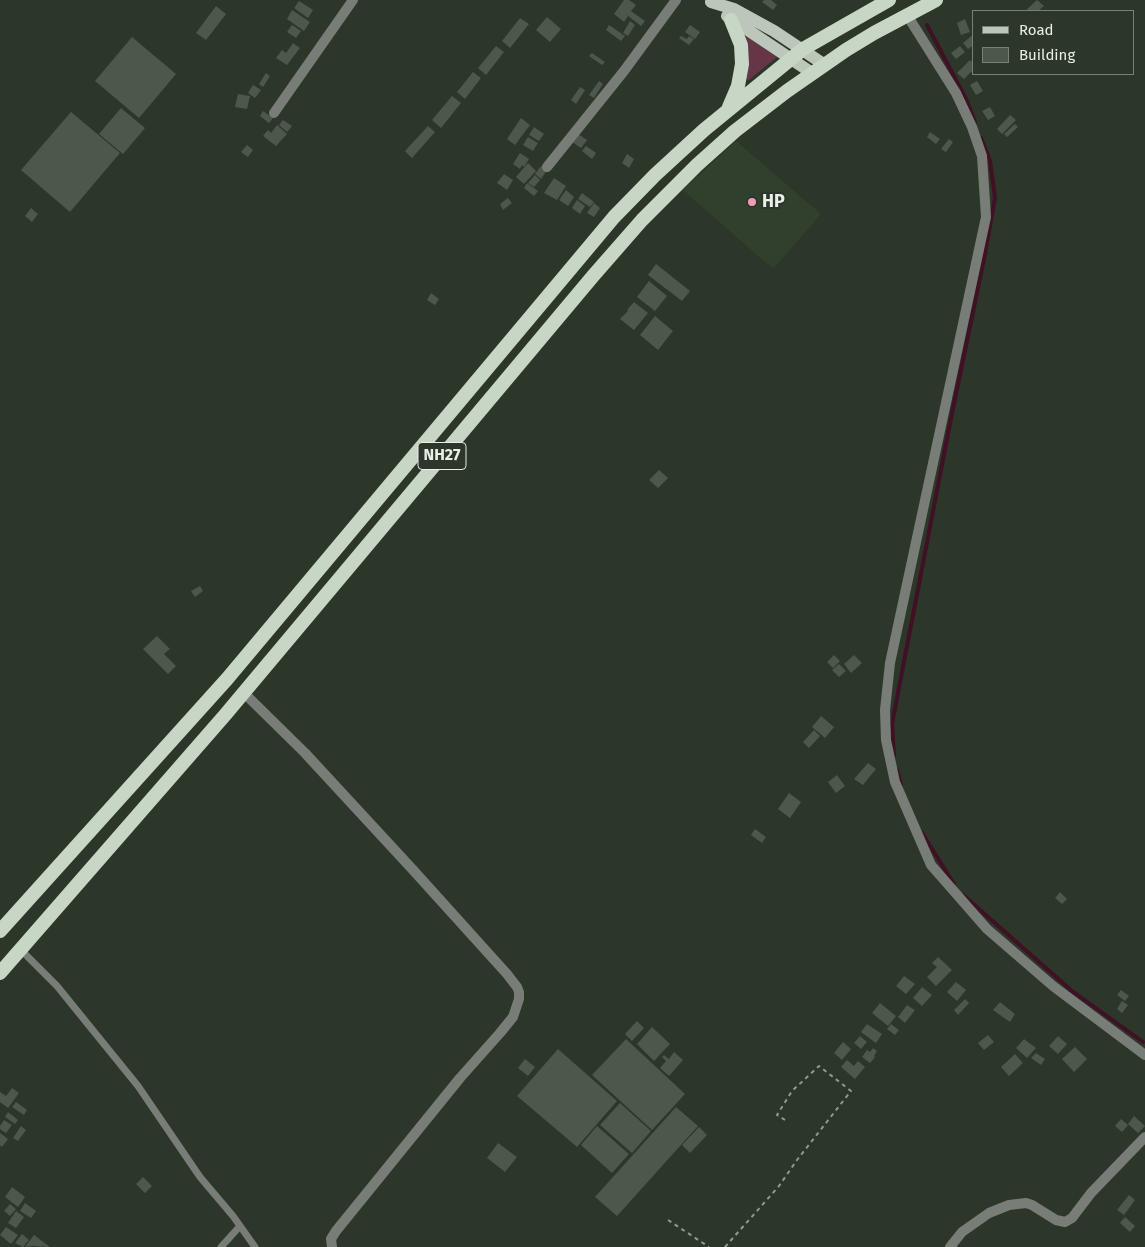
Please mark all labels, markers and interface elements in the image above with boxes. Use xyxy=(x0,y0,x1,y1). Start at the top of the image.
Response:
legend xyxy=(972,10,1135,75)
text: Road xyxy=(1019,21,1054,39)
text: Building xyxy=(1019,46,1075,64)
place label: HP xyxy=(762,191,785,213)
marker: HP xyxy=(746,196,758,208)
road number: NH27 xyxy=(418,442,466,470)

